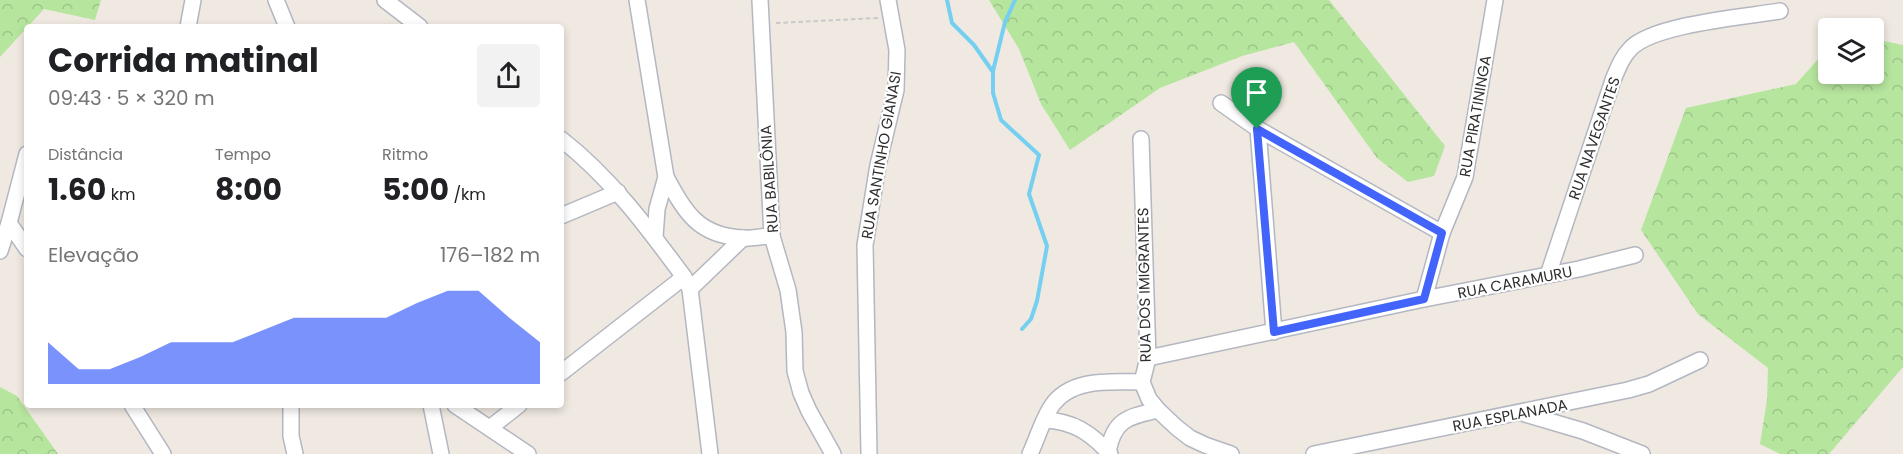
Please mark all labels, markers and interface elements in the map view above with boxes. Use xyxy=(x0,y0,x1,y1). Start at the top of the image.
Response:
map controls xyxy=(1818,18,1884,84)
button: layers xyxy=(1818,18,1884,84)
text: Corrida matinal xyxy=(48,37,319,84)
button: share xyxy=(477,44,540,107)
street label: RUA PIRATININGA xyxy=(1454,53,1496,179)
pin xyxy=(1231,67,1282,129)
street label: RUA SANTINHO GIANASI xyxy=(856,69,906,241)
street label: RUA NAVEGANTES xyxy=(1563,74,1625,202)
icon: arrive xyxy=(1240,76,1273,109)
text: 09:43 · 5 × 320 m xyxy=(48,84,215,112)
street label: RUA BABILÔNIA xyxy=(755,124,783,234)
text: Distância xyxy=(48,143,123,166)
text: Tempo xyxy=(215,143,271,166)
text: Ritmo xyxy=(382,143,428,166)
text: 1.60 xyxy=(48,168,106,211)
text: 8:00 xyxy=(215,168,282,211)
text: 5:00 xyxy=(382,168,449,211)
text: km xyxy=(106,183,135,206)
text: /km xyxy=(449,183,486,206)
street label: RUA DOS IMIGRANTES xyxy=(1132,207,1156,363)
text: Elevação xyxy=(48,241,139,269)
text: 176–182 m xyxy=(440,241,540,269)
street label: RUA CARAMURU xyxy=(1456,261,1574,303)
street label: RUA ESPLANADA xyxy=(1451,394,1569,436)

